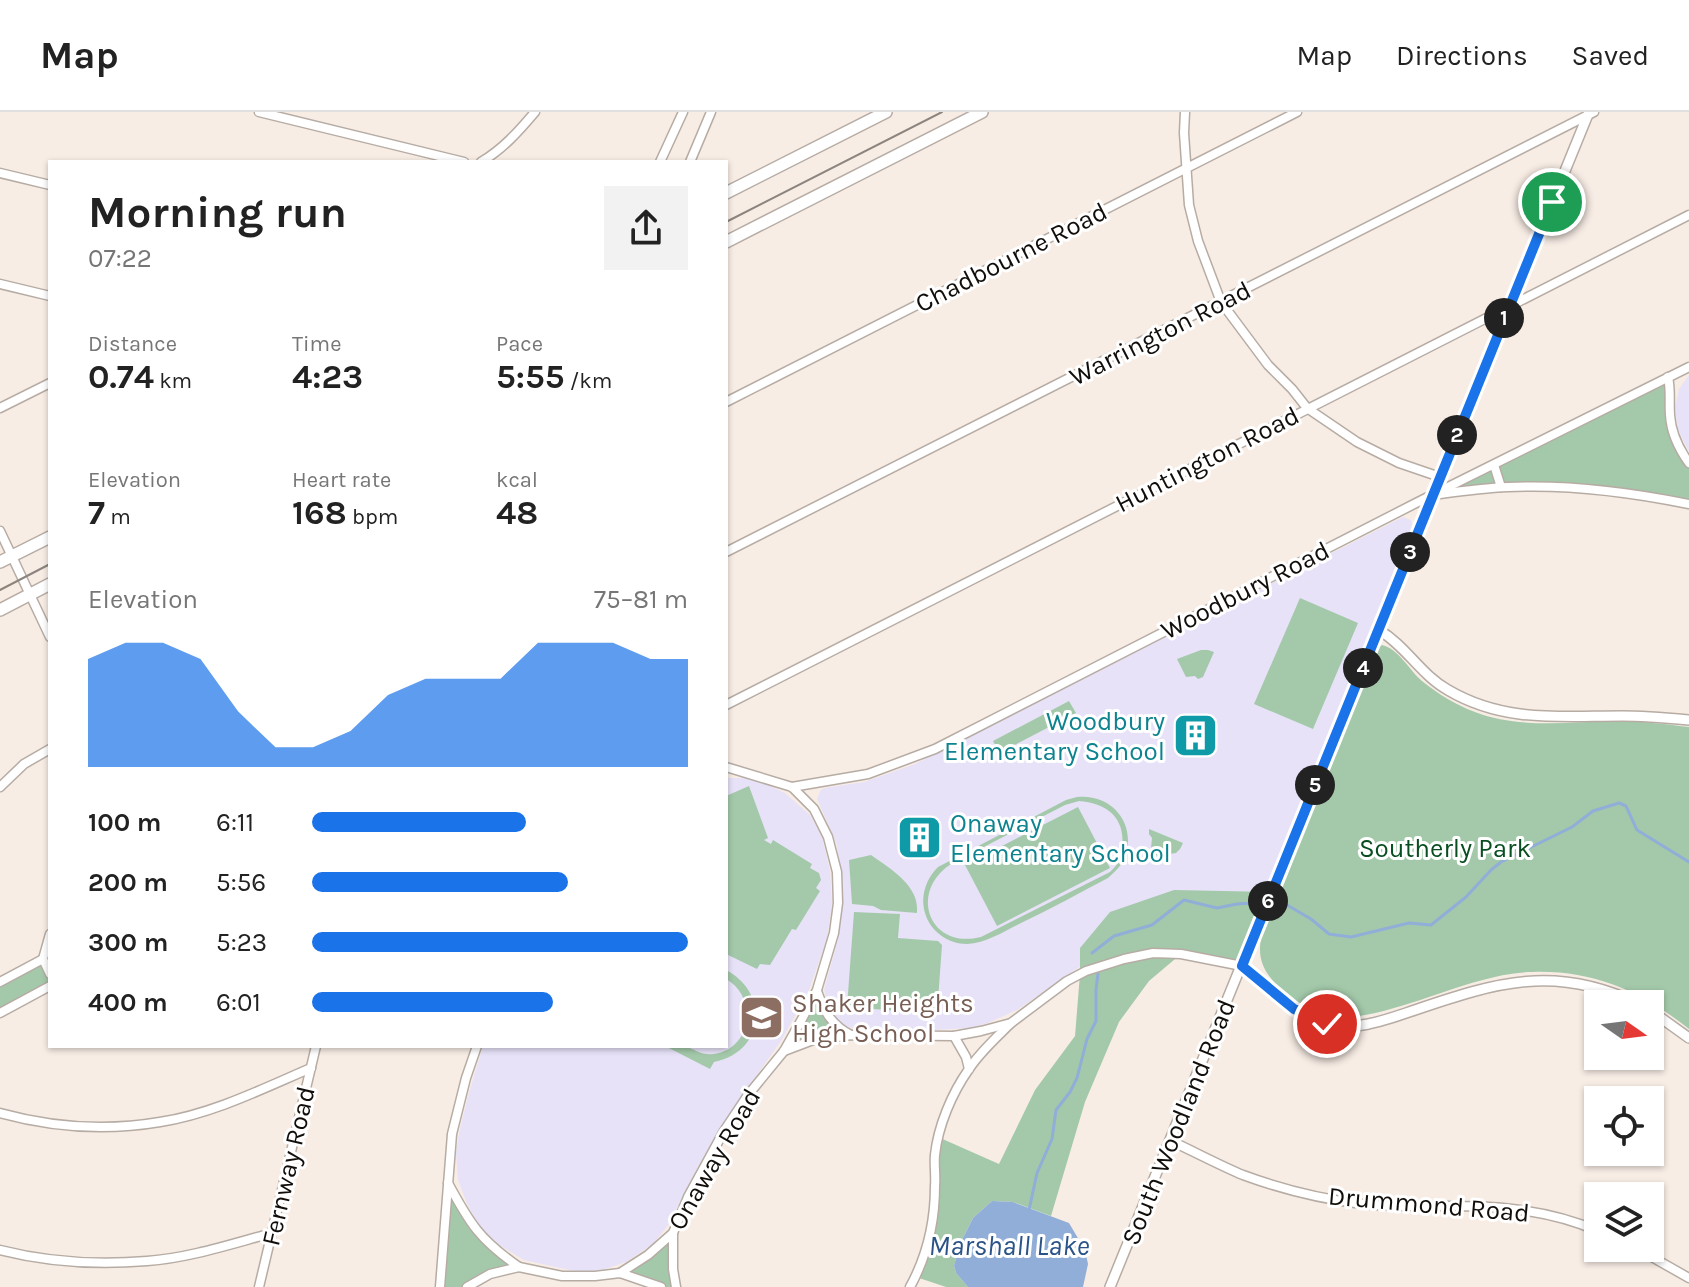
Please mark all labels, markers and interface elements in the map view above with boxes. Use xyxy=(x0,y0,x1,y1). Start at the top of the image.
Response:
text: Map xyxy=(40,33,119,78)
text: Map xyxy=(1297,39,1352,72)
text: Directions xyxy=(1396,39,1528,72)
text: Saved xyxy=(1572,39,1649,72)
pin xyxy=(1518,168,1586,236)
icon: arrive xyxy=(1530,180,1574,224)
button: share xyxy=(604,186,688,270)
text: Morning run xyxy=(88,187,347,238)
street label: Chadbourne Road xyxy=(910,196,1112,319)
text: 07:22 xyxy=(88,243,152,274)
street label: Warrington Road xyxy=(1064,274,1256,393)
pin: 1 xyxy=(1484,298,1524,338)
text: 1 xyxy=(1500,305,1508,331)
text: Distance xyxy=(88,331,177,357)
text: Time xyxy=(292,331,341,357)
text: Pace xyxy=(496,331,543,357)
text: 0.74 xyxy=(88,357,154,397)
text: 4:23 xyxy=(292,357,363,397)
text: 5:55 xyxy=(496,357,565,397)
text: km xyxy=(154,368,192,394)
text: /km xyxy=(565,368,612,394)
street label: Huntington Road xyxy=(1110,400,1304,519)
pin: 2 xyxy=(1437,415,1477,455)
text: 2 xyxy=(1450,422,1464,448)
text: Elevation xyxy=(88,467,181,493)
text: Heart rate xyxy=(292,467,391,493)
text: kcal xyxy=(496,467,538,493)
text: 7 xyxy=(88,493,105,533)
text: 168 xyxy=(292,493,347,533)
text: 48 xyxy=(496,493,538,533)
text: m xyxy=(105,504,131,530)
text: bpm xyxy=(347,504,398,530)
pin: 3 xyxy=(1390,532,1430,572)
street label: Woodbury Road xyxy=(1156,535,1335,646)
text: 3 xyxy=(1403,539,1417,565)
text: Elevation xyxy=(88,584,198,615)
text: 75–81 m xyxy=(594,584,688,615)
pin: 4 xyxy=(1343,648,1383,688)
text: 4 xyxy=(1356,655,1370,681)
place label: Woodbury Elementary School xyxy=(944,706,1165,767)
building icon: Woodbury Elementary School xyxy=(1172,712,1220,760)
pin: 5 xyxy=(1295,765,1335,805)
text: 5 xyxy=(1309,772,1321,798)
text: 100 m xyxy=(88,807,161,838)
text: 6:11 xyxy=(216,807,254,838)
place label: Onaway Elementary School xyxy=(950,808,1171,869)
building icon: Onaway Elementary School xyxy=(895,814,943,862)
park label: Southerly Park xyxy=(1359,833,1531,864)
text: 200 m xyxy=(88,867,168,898)
text: 5:56 xyxy=(216,867,266,898)
pin: 6 xyxy=(1248,881,1288,921)
text: 6 xyxy=(1261,888,1275,914)
text: 300 m xyxy=(88,927,168,958)
text: 5:23 xyxy=(216,927,267,958)
text: 400 m xyxy=(88,987,168,1018)
text: 6:01 xyxy=(216,987,261,1018)
place label: Shaker Heights High School xyxy=(792,988,974,1049)
pin xyxy=(1293,990,1361,1058)
north arrow xyxy=(1584,990,1664,1070)
map controls xyxy=(1584,990,1664,1262)
school or university icon: Shaker Heights High School xyxy=(737,994,785,1042)
street label: South Woodland Road xyxy=(1115,995,1242,1250)
icon: check xyxy=(1305,1002,1349,1046)
street label: Fernway Road xyxy=(255,1083,322,1249)
street label: Onaway Road xyxy=(661,1083,767,1235)
button: locate xyxy=(1584,1086,1664,1166)
street label: Drummond Road xyxy=(1327,1180,1531,1229)
button: layers xyxy=(1584,1182,1664,1262)
water label: Marshall Lake xyxy=(929,1229,1089,1262)

